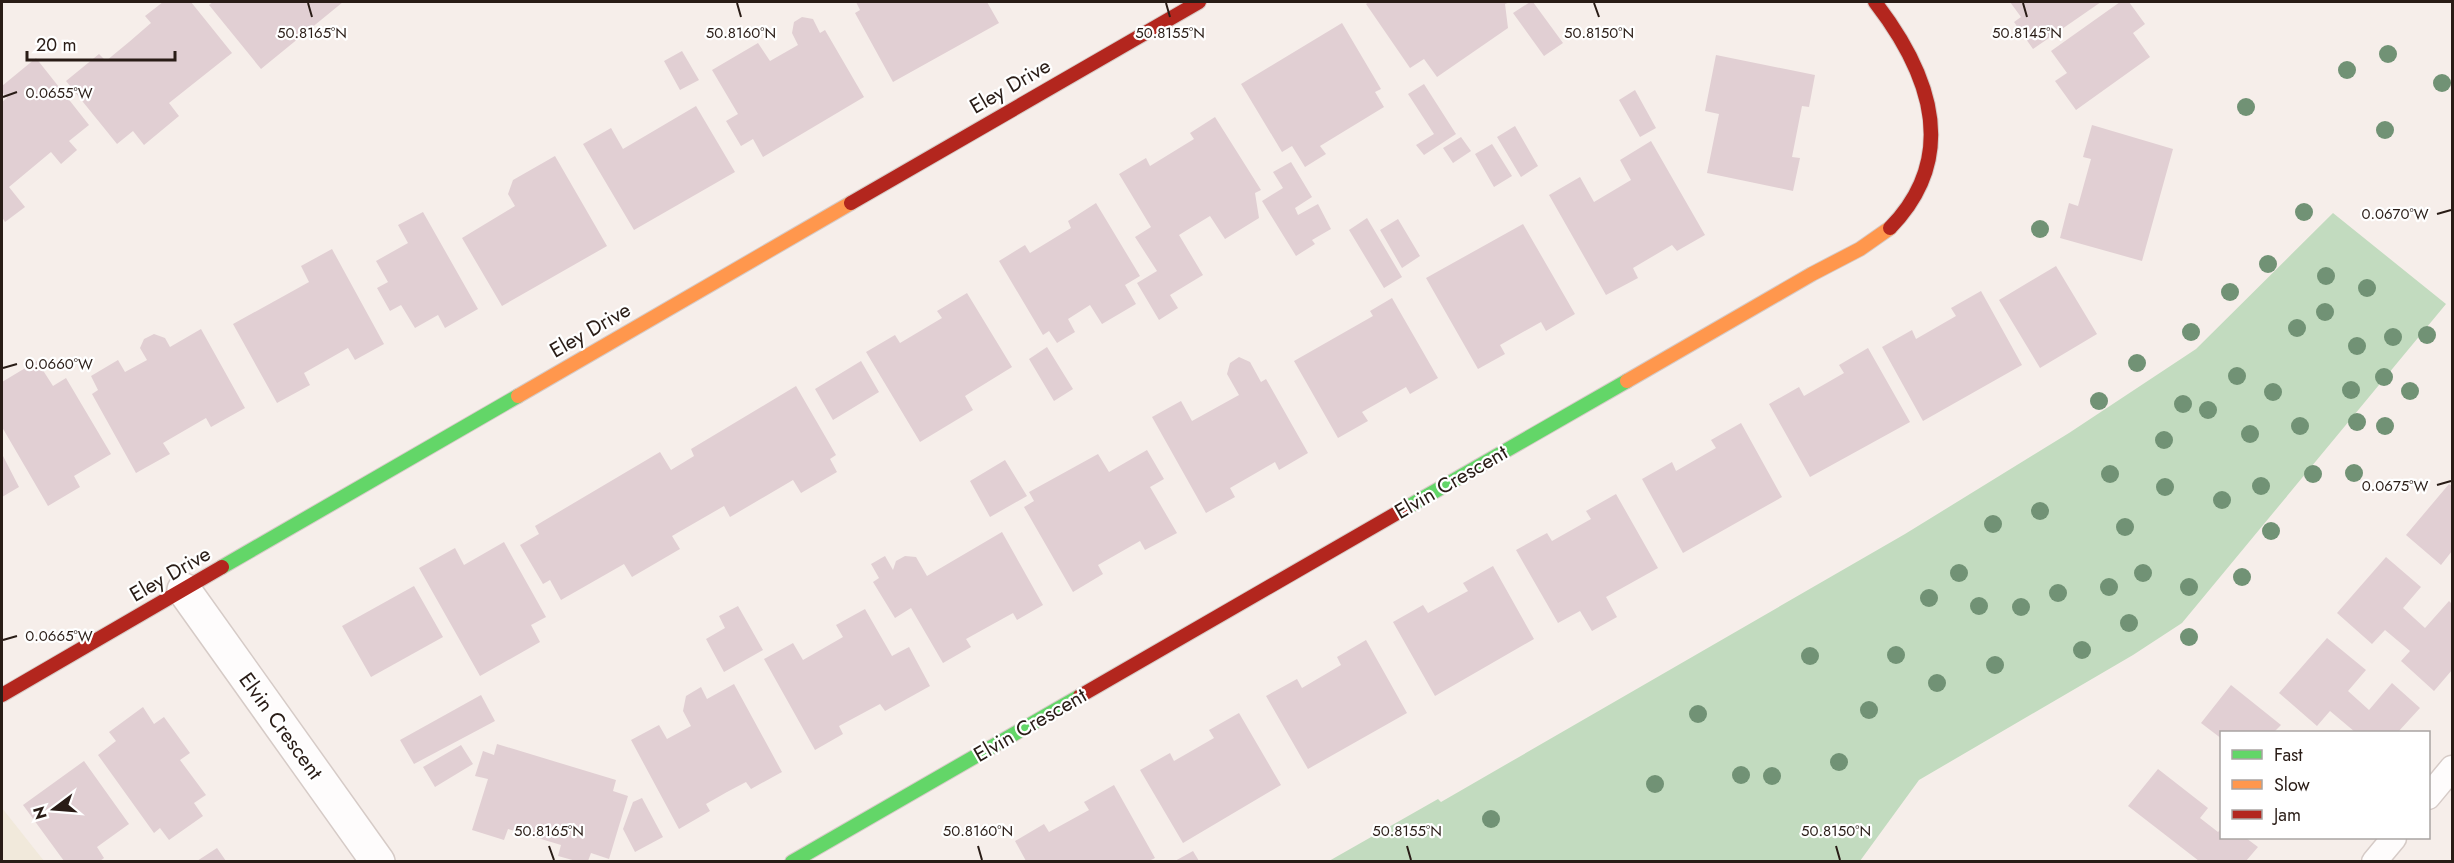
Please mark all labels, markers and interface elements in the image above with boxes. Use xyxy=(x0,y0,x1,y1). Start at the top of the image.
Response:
text: 50.8165°N xyxy=(277,22,347,44)
text: 50.8160°N xyxy=(706,22,776,44)
text: 50.8155°N xyxy=(1135,22,1205,44)
text: 50.8150°N xyxy=(1564,22,1634,44)
text: 50.8145°N xyxy=(1992,22,2062,44)
scale bar xyxy=(27,24,176,62)
text: 20 m xyxy=(36,32,76,58)
street label: Eley Drive xyxy=(964,51,1056,121)
text: 0.0655°W xyxy=(25,82,93,104)
text: 0.0670°W xyxy=(2361,203,2429,225)
street label: Eley Drive xyxy=(544,295,636,365)
text: 0.0660°W xyxy=(25,353,93,375)
street label: Elvin Crescent xyxy=(1389,438,1513,526)
text: 0.0675°W xyxy=(2362,475,2428,497)
street label: Eley Drive xyxy=(124,539,216,609)
text: 0.0665°W xyxy=(25,625,93,647)
street label: Elvin Crescent xyxy=(232,666,330,786)
street label: Elvin Crescent xyxy=(968,681,1092,769)
legend xyxy=(2220,731,2430,839)
text: Fast xyxy=(2274,742,2303,768)
text: Slow xyxy=(2274,772,2311,798)
north arrow xyxy=(24,779,84,839)
text: Jam xyxy=(2272,802,2301,828)
text: N xyxy=(27,804,53,822)
text: 50.8165°N xyxy=(514,820,584,842)
text: 50.8160°N xyxy=(943,820,1013,842)
text: 50.8155°N xyxy=(1372,820,1442,842)
text: 50.8150°N xyxy=(1801,820,1871,842)

